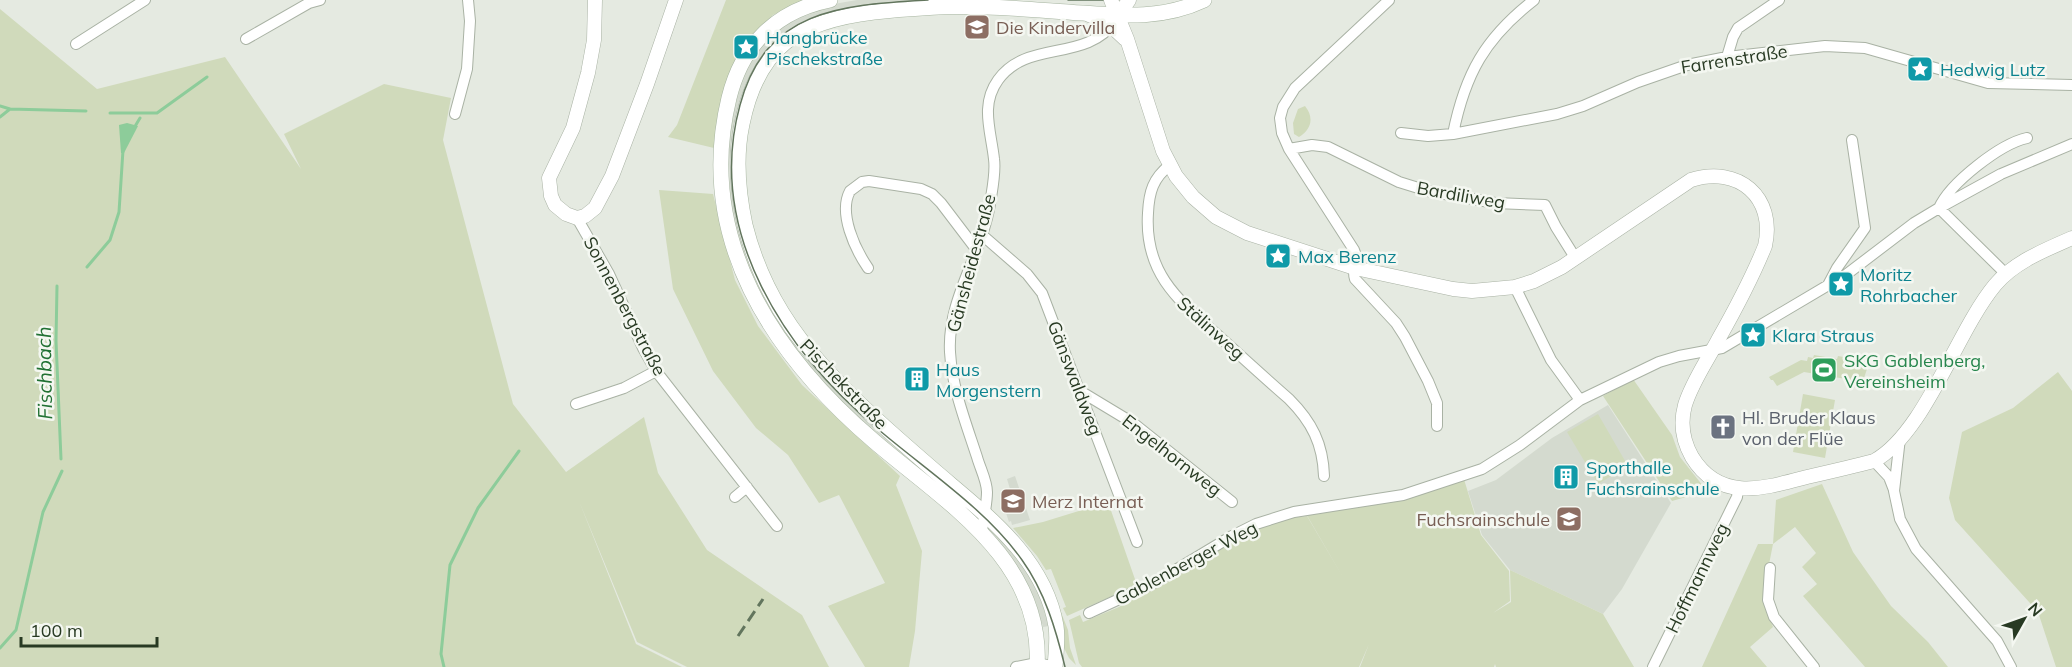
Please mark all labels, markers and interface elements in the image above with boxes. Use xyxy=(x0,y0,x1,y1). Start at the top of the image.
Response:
school or university icon: Die Kindervilla xyxy=(962,12,992,42)
place label: Die Kindervilla xyxy=(996,16,1115,39)
place label: Hangbrücke Pischekstraße xyxy=(766,26,883,70)
place icon: Hangbrücke Pischekstraße xyxy=(731,32,761,62)
street label: Farrenstraße xyxy=(1679,39,1789,79)
place icon: Hedwig Lutz xyxy=(1905,54,1935,84)
place label: Hedwig Lutz xyxy=(1940,58,2046,81)
street label: Bardiliweg xyxy=(1415,176,1507,214)
street label: Gänsheidestraße xyxy=(941,191,1001,335)
street label: Sonnenbergstraße xyxy=(579,232,671,380)
place icon: Max Berenz xyxy=(1263,241,1293,271)
place label: Max Berenz xyxy=(1298,245,1397,268)
place label: Moritz Rohrbacher xyxy=(1860,263,1957,307)
place icon: Moritz Rohrbacher xyxy=(1826,269,1856,299)
street label: Stälinweg xyxy=(1172,292,1250,364)
street label: Gänswaldweg xyxy=(1043,318,1107,438)
place icon: Klara Straus xyxy=(1738,320,1768,350)
place label: Klara Straus xyxy=(1772,324,1875,347)
water label: Fischbach xyxy=(31,326,57,420)
street label: Pischekstraße xyxy=(795,334,893,434)
place label: SKG Gablenberg, Vereinsheim xyxy=(1844,349,1985,393)
sports icon: SKG Gablenberg, Vereinsheim xyxy=(1809,355,1839,385)
place label: Haus Morgenstern xyxy=(936,358,1041,402)
building icon: Haus Morgenstern xyxy=(902,364,932,394)
place label: Hl. Bruder Klaus von der Flüe xyxy=(1742,406,1876,450)
street label: Engelhornweg xyxy=(1118,409,1226,501)
church icon: Hl. Bruder Klaus von der Flüe xyxy=(1708,412,1738,442)
place label: Sporthalle Fuchsrainschule xyxy=(1586,456,1720,500)
building icon: Sporthalle Fuchsrainschule xyxy=(1551,462,1581,492)
school or university icon: Merz Internat xyxy=(998,486,1028,516)
place label: Merz Internat xyxy=(1032,490,1143,513)
school or university icon: Fuchsrainschule xyxy=(1554,504,1584,534)
place label: Fuchsrainschule xyxy=(1416,508,1550,531)
street label: Gablenberger Weg xyxy=(1111,516,1261,610)
street label: Hoffmannweg xyxy=(1660,519,1734,637)
north arrow xyxy=(1994,589,2054,649)
text: N xyxy=(2024,598,2047,620)
scale bar xyxy=(21,610,158,648)
text: 100 m xyxy=(30,619,83,642)

